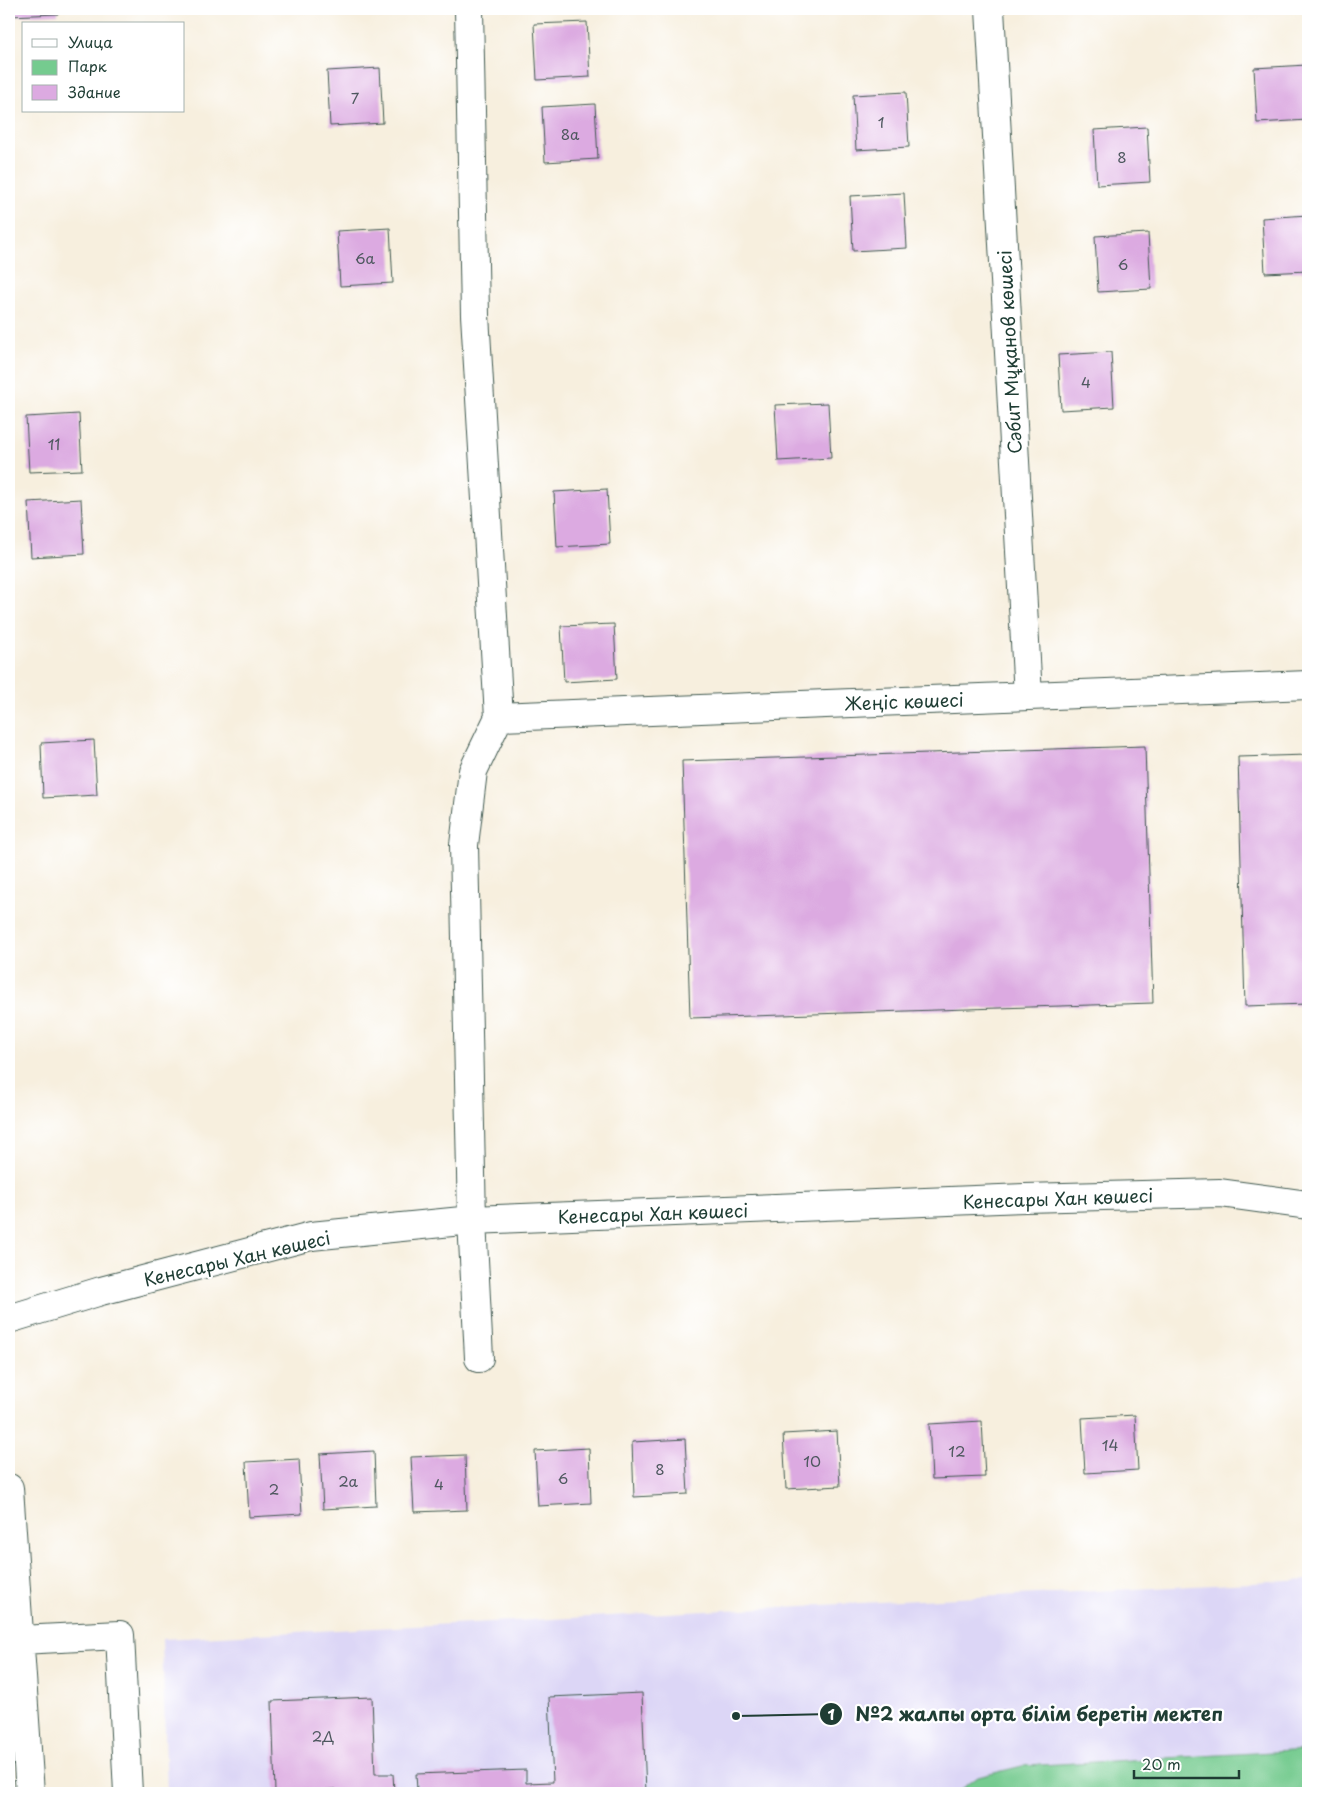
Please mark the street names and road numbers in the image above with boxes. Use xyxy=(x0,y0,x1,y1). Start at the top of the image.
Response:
street label: Сәбит Мұқанов көшесі xyxy=(990,249,1028,455)
street label: Жеңіс көшесі xyxy=(844,685,964,717)
street label: Кенесары Хан көшесі xyxy=(962,1181,1154,1215)
street label: Кенесары Хан көшесі xyxy=(557,1196,749,1230)
street label: Кенесары Хан көшесі xyxy=(141,1223,333,1293)

